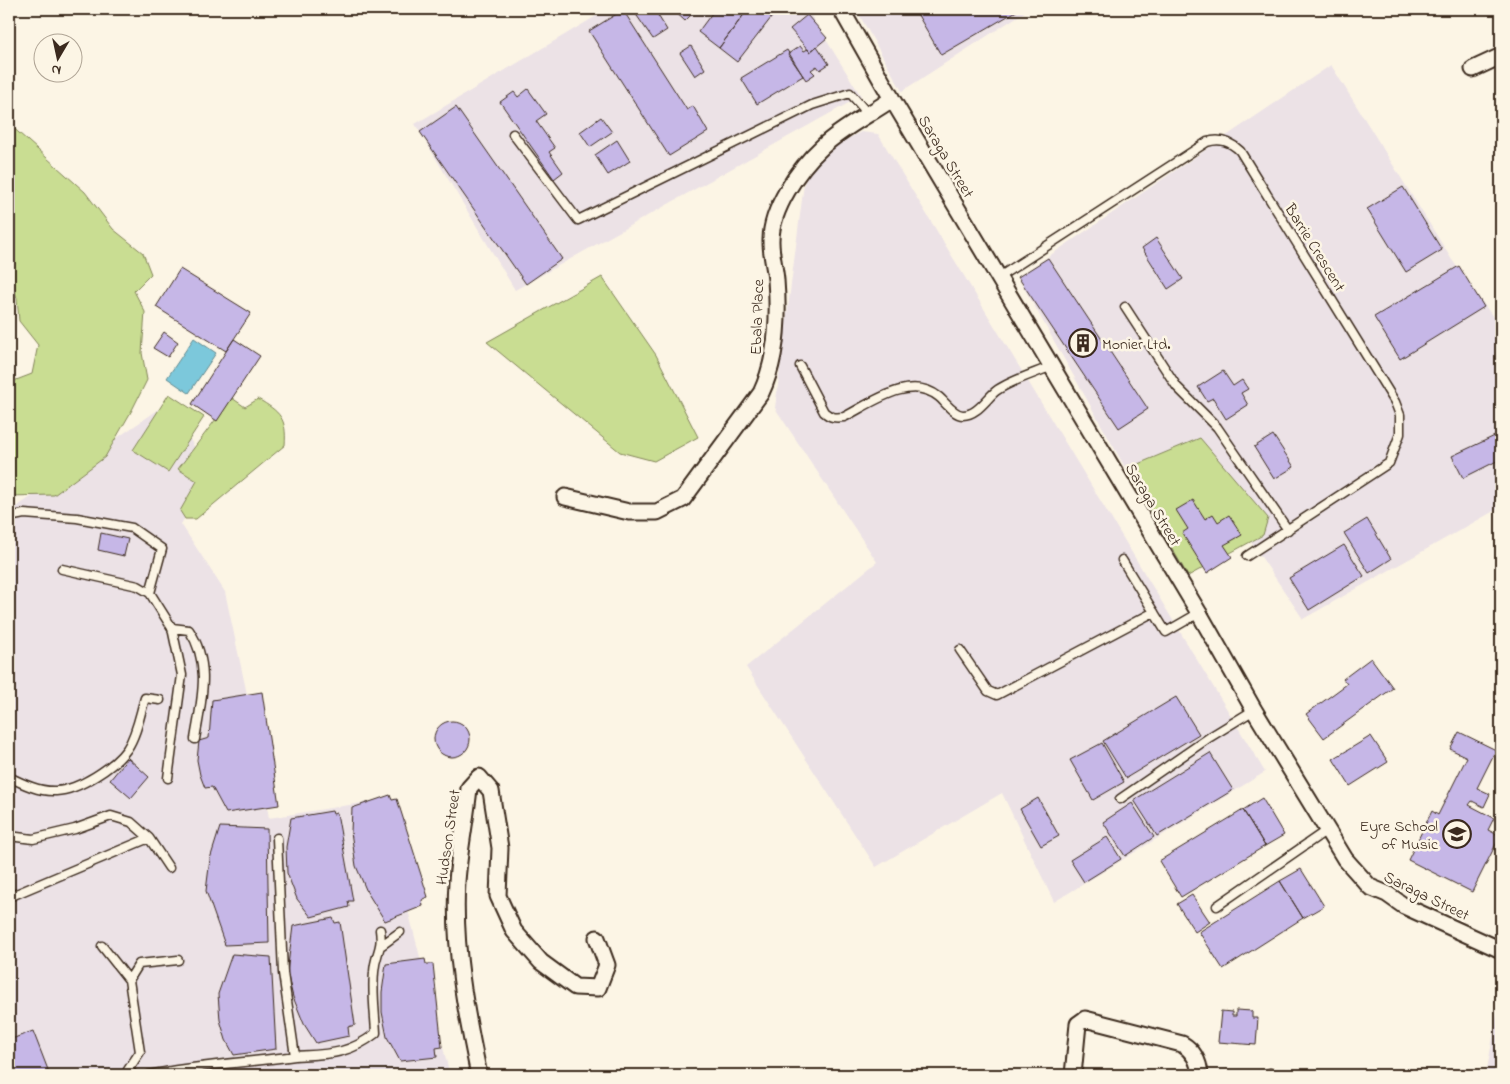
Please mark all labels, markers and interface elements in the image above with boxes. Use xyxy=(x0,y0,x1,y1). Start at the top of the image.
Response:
north arrow xyxy=(32,32,82,82)
text: N xyxy=(50,58,63,80)
street label: Saraga Street xyxy=(911,111,980,203)
street label: Barrie Crescent xyxy=(1277,198,1351,297)
street label: Ebala Place xyxy=(745,278,771,355)
building icon: Monier Ltd. xyxy=(1068,328,1098,358)
place label: Monier Ltd. xyxy=(1102,333,1170,357)
street label: Saraga Street xyxy=(1118,459,1187,551)
street label: Hudson Street xyxy=(430,787,468,887)
place label: Eyre School of Music xyxy=(1359,815,1439,857)
school or university icon: Eyre School of Music xyxy=(1442,819,1472,849)
street label: Saraga Street xyxy=(1379,866,1474,928)

